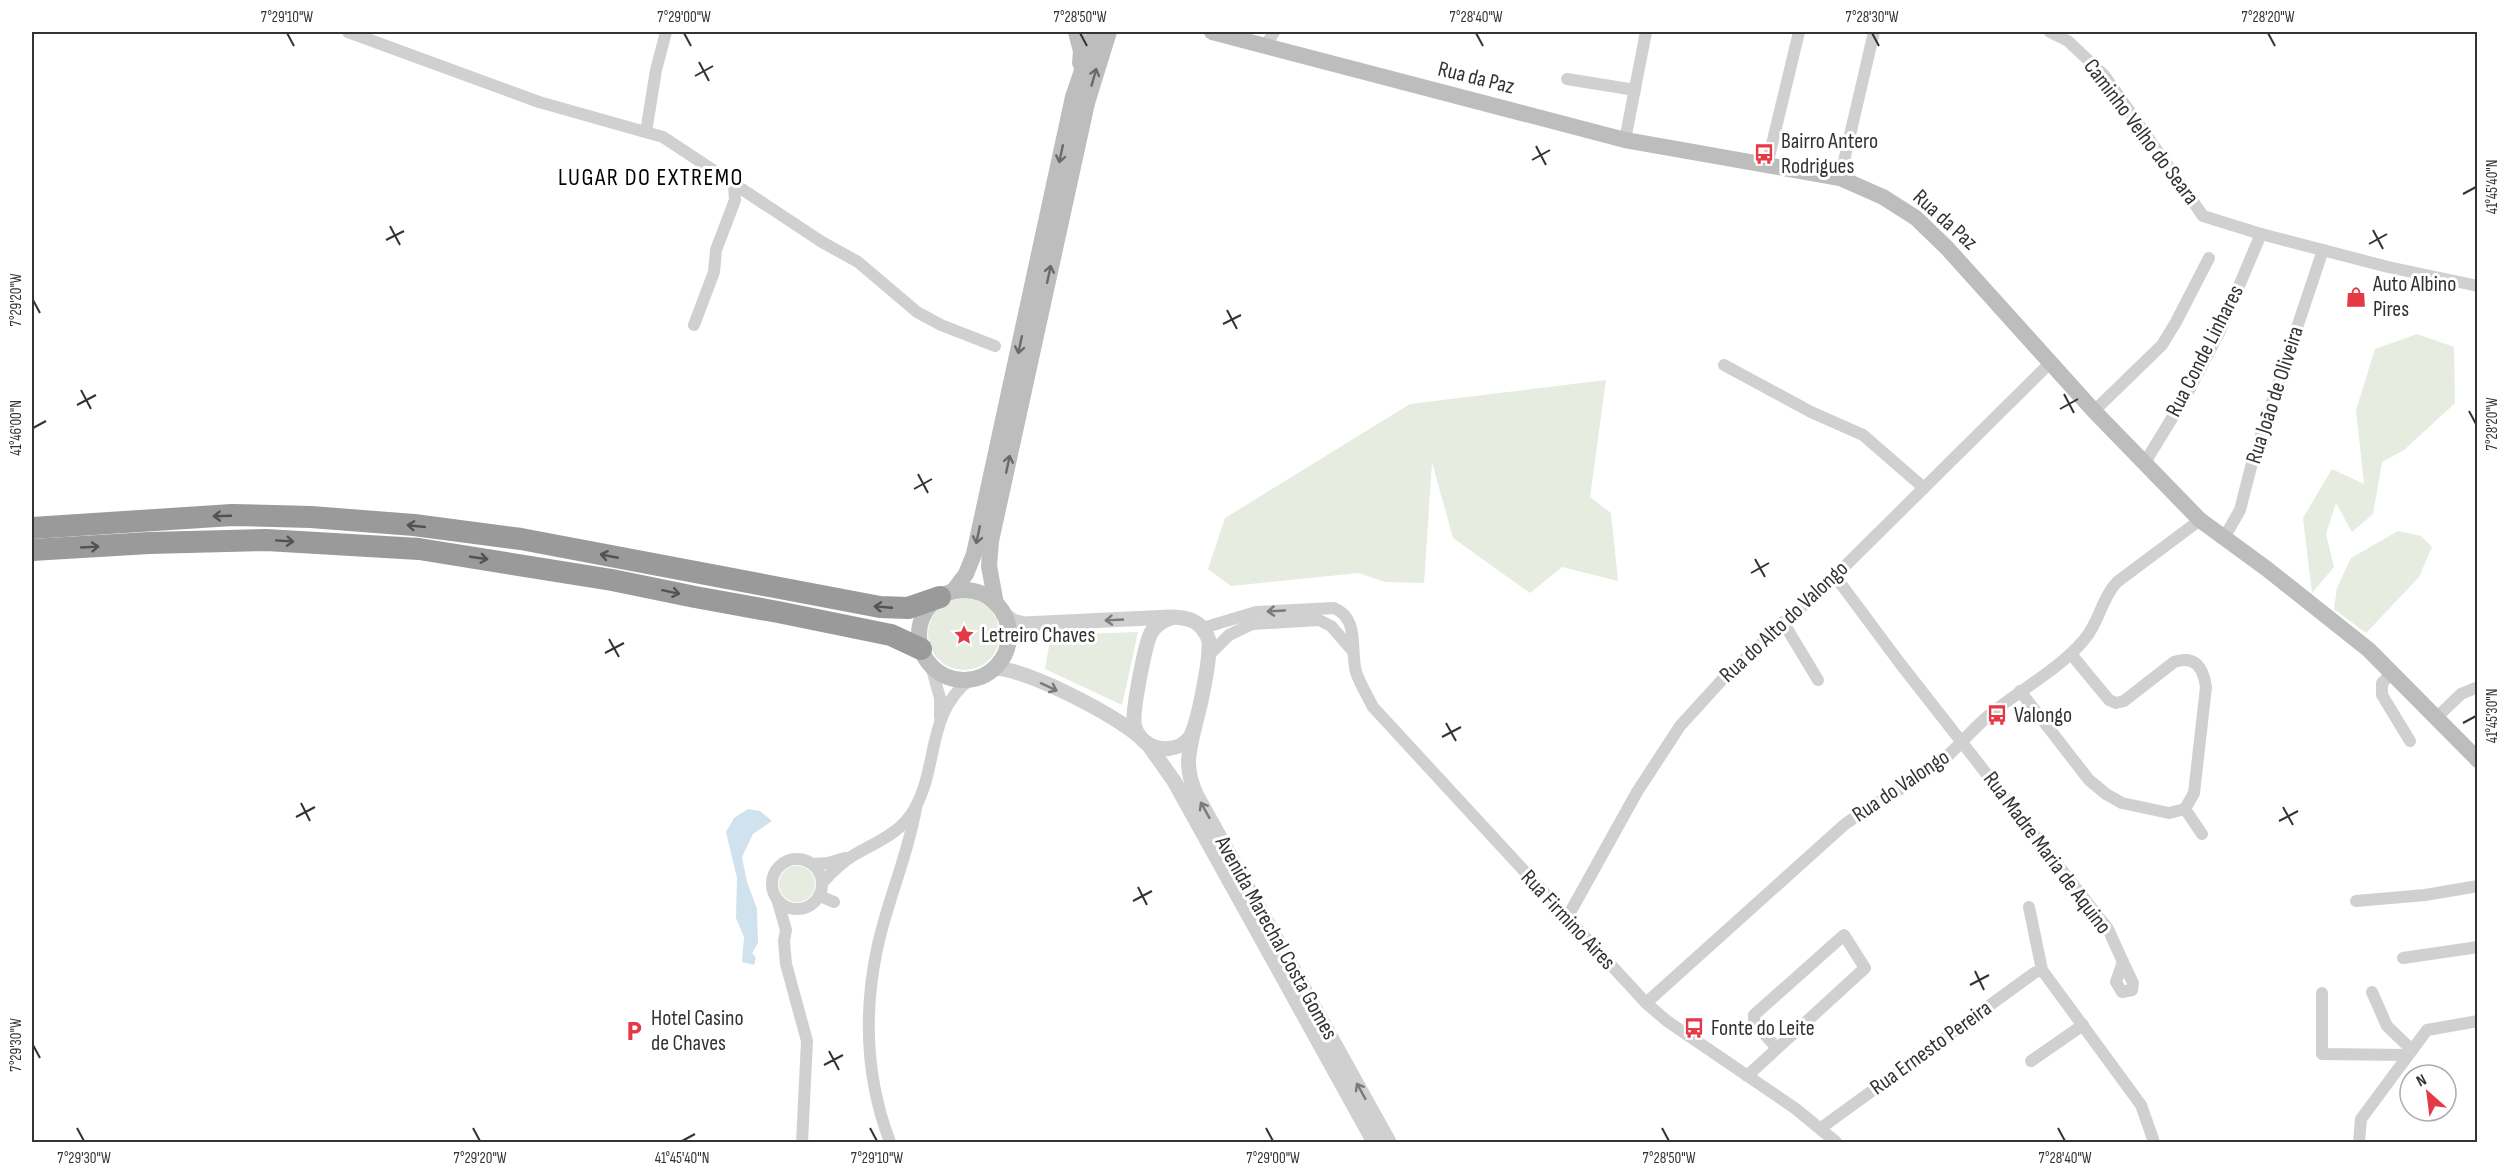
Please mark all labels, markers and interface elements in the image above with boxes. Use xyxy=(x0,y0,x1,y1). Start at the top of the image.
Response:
text: 7°29'10"W xyxy=(261,8,313,27)
text: 7°29'00"W xyxy=(657,8,711,27)
text: 7°28'50"W xyxy=(1054,8,1107,27)
text: 7°28'40"W xyxy=(1449,8,1503,27)
text: 7°28'30"W xyxy=(1845,8,1899,27)
text: 7°28'20"W xyxy=(2241,8,2295,27)
street label: Caminho Velho do Seara xyxy=(2077,54,2205,210)
street label: Rua da Paz xyxy=(1435,55,1517,101)
one-way arrow xyxy=(1089,68,1100,87)
place label: Bairro Antero Rodrigues xyxy=(1781,128,1878,180)
bus stop icon: Bairro Antero Rodrigues xyxy=(1752,142,1776,166)
one-way arrow xyxy=(1055,144,1066,163)
text: 41°45'40"N xyxy=(2483,160,2502,214)
district label: LUGAR DO EXTREMO xyxy=(558,163,744,192)
street label: Rua da Paz xyxy=(1907,184,1983,256)
one-way arrow xyxy=(1044,264,1056,283)
place label: Auto Albino Pires xyxy=(2372,271,2456,323)
text: 7°29'20"W xyxy=(7,273,26,327)
street label: Rua Conde Linhares xyxy=(2160,281,2250,421)
shop icon: Auto Albino Pires xyxy=(2344,285,2368,309)
street label: Rua João de Oliveira xyxy=(2240,323,2310,467)
one-way arrow xyxy=(1013,335,1025,354)
text: 7°28'20"W xyxy=(2483,397,2502,451)
text: 41°46'00"N xyxy=(7,400,26,456)
one-way arrow xyxy=(1002,455,1014,474)
one-way arrow xyxy=(212,510,232,521)
one-way arrow xyxy=(407,520,427,531)
one-way arrow xyxy=(972,525,983,545)
one-way arrow xyxy=(274,536,294,547)
one-way arrow xyxy=(79,541,99,552)
one-way arrow xyxy=(600,550,619,561)
one-way arrow xyxy=(468,553,488,564)
street label: Rua do Alto do Valongo xyxy=(1714,556,1854,688)
one-way arrow xyxy=(660,587,680,598)
one-way arrow xyxy=(874,601,893,612)
one-way arrow xyxy=(1266,605,1286,616)
one-way arrow xyxy=(1105,614,1125,625)
place label: Letreiro Chaves xyxy=(981,622,1095,649)
place icon: Letreiro Chaves xyxy=(952,623,976,647)
one-way arrow xyxy=(1039,681,1057,693)
text: 41°45'30"N xyxy=(2483,689,2502,743)
place label: Valongo xyxy=(2014,702,2072,729)
bus stop icon: Valongo xyxy=(1985,703,2009,727)
street label: Rua do Valongo xyxy=(1847,744,1955,828)
street label: Rua Madre Maria de Aquino xyxy=(1977,766,2117,940)
one-way arrow xyxy=(1199,802,1210,820)
street label: Avenida Marechal Costa Gomes xyxy=(1208,831,1343,1045)
street label: Rua Firmino Aires xyxy=(1515,864,1621,976)
street label: Rua Ernesto Pereira xyxy=(1865,995,1997,1101)
place label: Hotel Casino de Chaves xyxy=(651,1005,744,1057)
place label: Fonte do Leite xyxy=(1711,1015,1815,1042)
bus stop icon: Fonte do Leite xyxy=(1682,1016,1706,1040)
text: 7°29'30"W xyxy=(7,1018,26,1072)
parking icon: Hotel Casino de Chaves xyxy=(622,1019,646,1043)
north arrow xyxy=(2398,1063,2458,1123)
text: N xyxy=(2413,1071,2430,1091)
one-way arrow xyxy=(1355,1083,1366,1101)
text: 7°29'30"W xyxy=(57,1149,111,1168)
text: 7°29'20"W xyxy=(453,1149,507,1168)
text: 41°45'40"N xyxy=(655,1149,709,1168)
text: 7°29'10"W xyxy=(851,1149,903,1168)
text: 7°29'00"W xyxy=(1246,1149,1300,1168)
text: 7°28'50"W xyxy=(1643,1149,1696,1168)
text: 7°28'40"W xyxy=(2038,1149,2092,1168)

